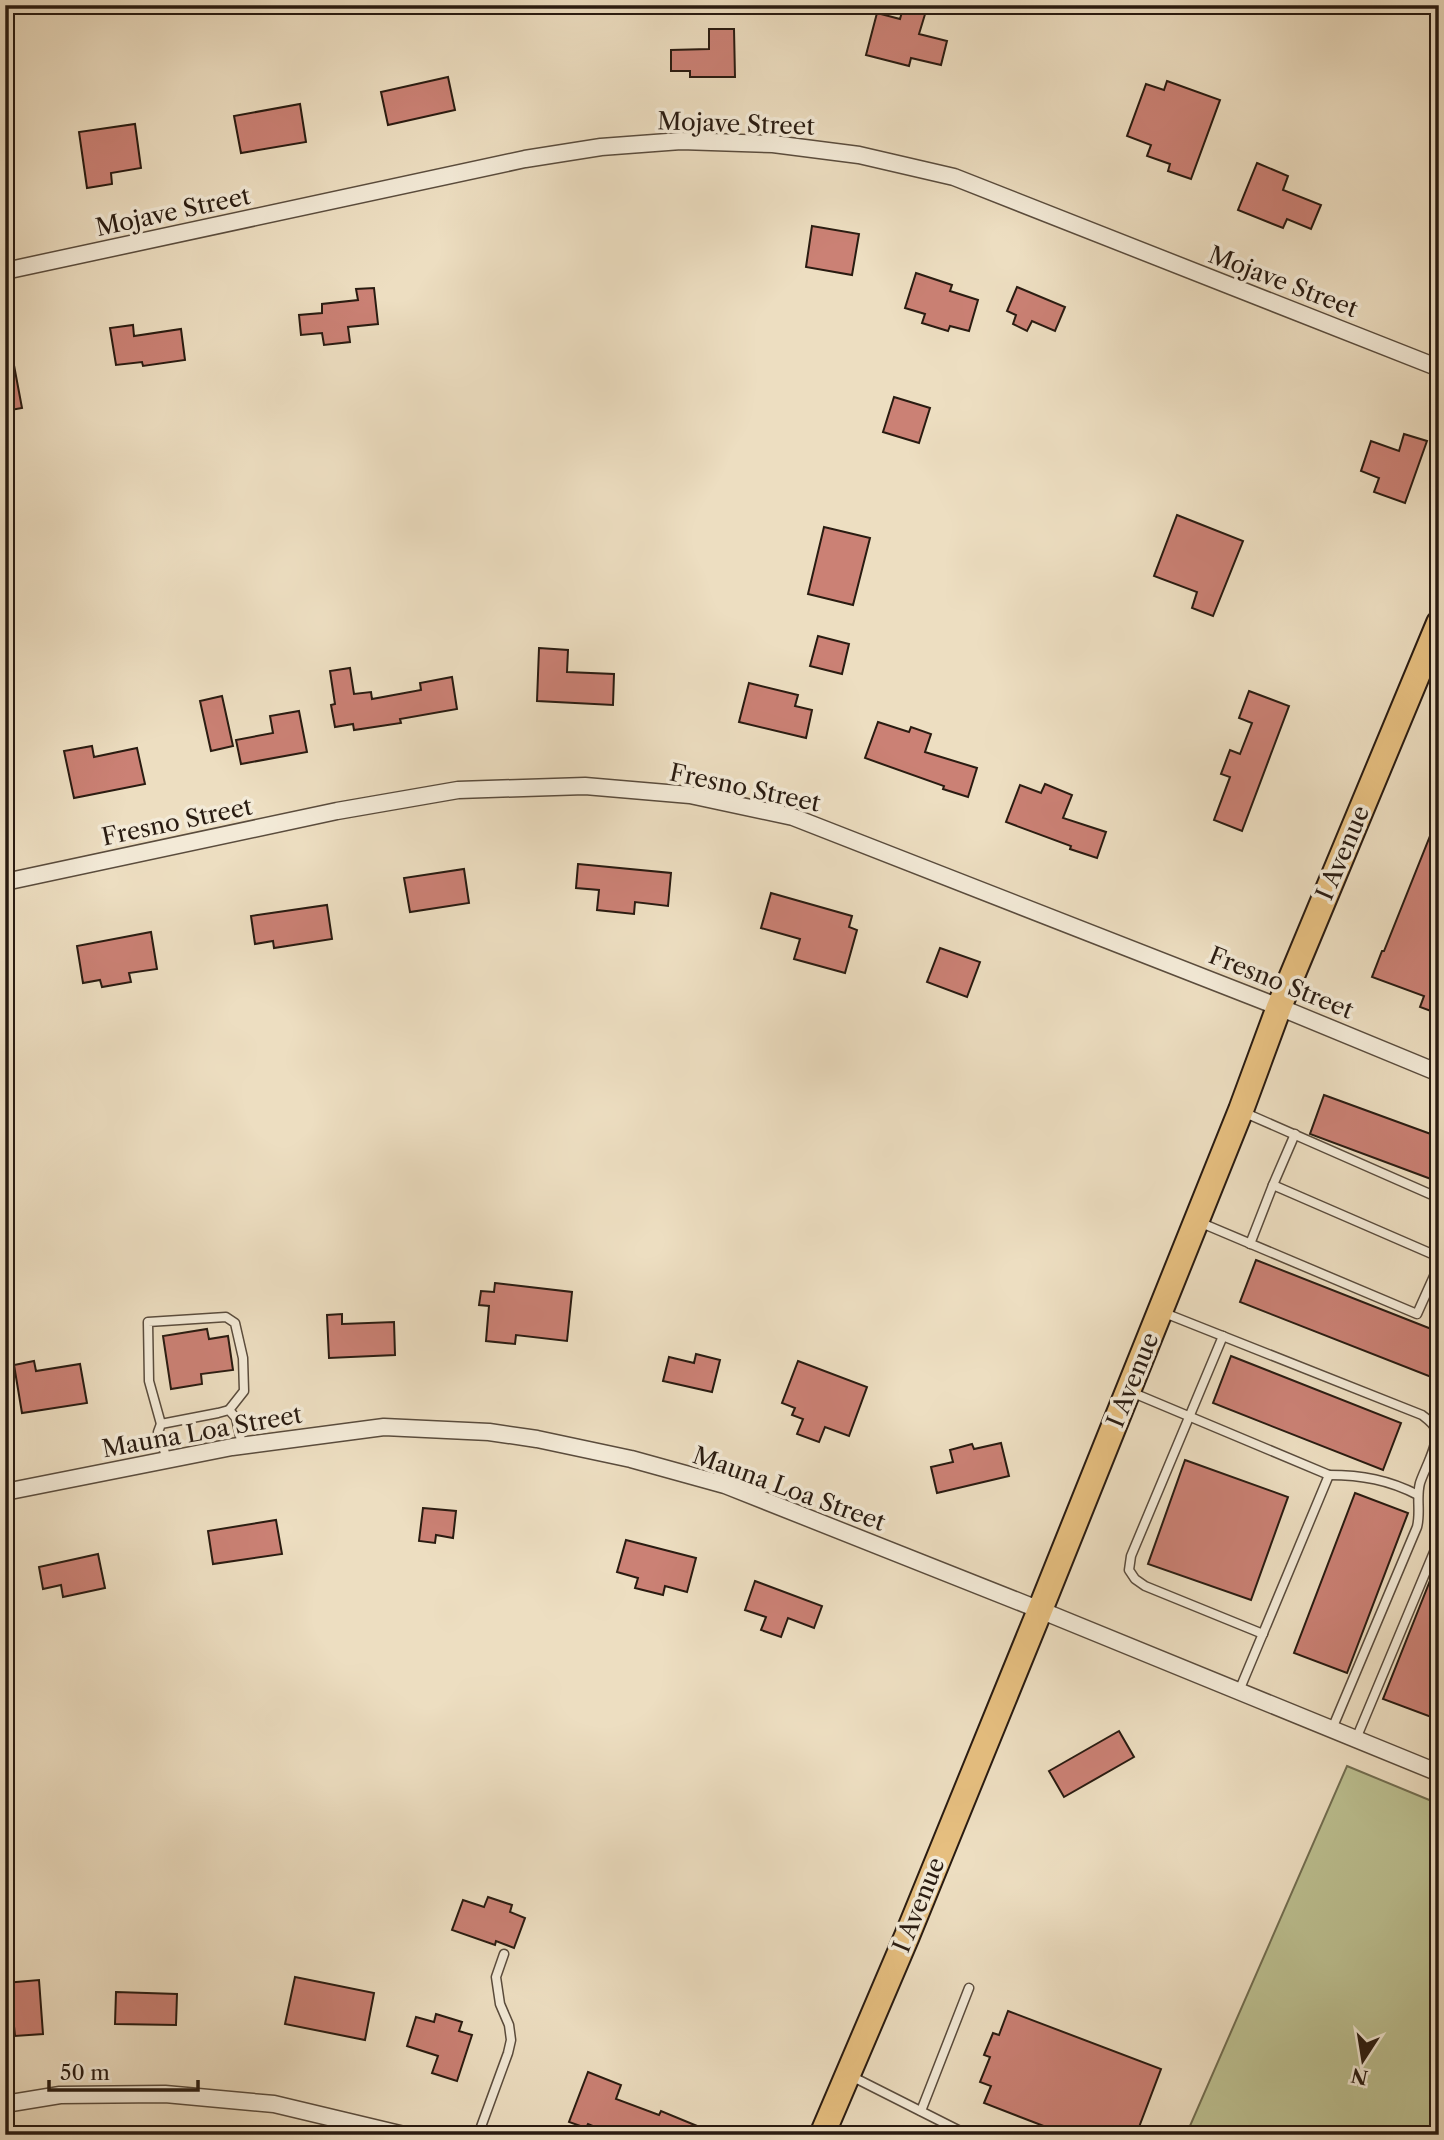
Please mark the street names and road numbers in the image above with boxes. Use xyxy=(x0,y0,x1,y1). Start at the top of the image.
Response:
street label: Mojave Street xyxy=(657,106,816,141)
street label: Mojave Street xyxy=(93,181,253,242)
street label: Mojave Street xyxy=(1205,240,1362,323)
street label: Fresno Street xyxy=(667,757,824,818)
street label: Fresno Street xyxy=(99,791,255,852)
street label: I Avenue xyxy=(1310,801,1375,904)
street label: Fresno Street xyxy=(1205,940,1358,1025)
street label: I Avenue xyxy=(1100,1328,1165,1432)
street label: Mauna Loa Street xyxy=(100,1400,305,1463)
street label: Mauna Loa Street xyxy=(689,1440,890,1537)
street label: I Avenue xyxy=(886,1853,951,1957)

